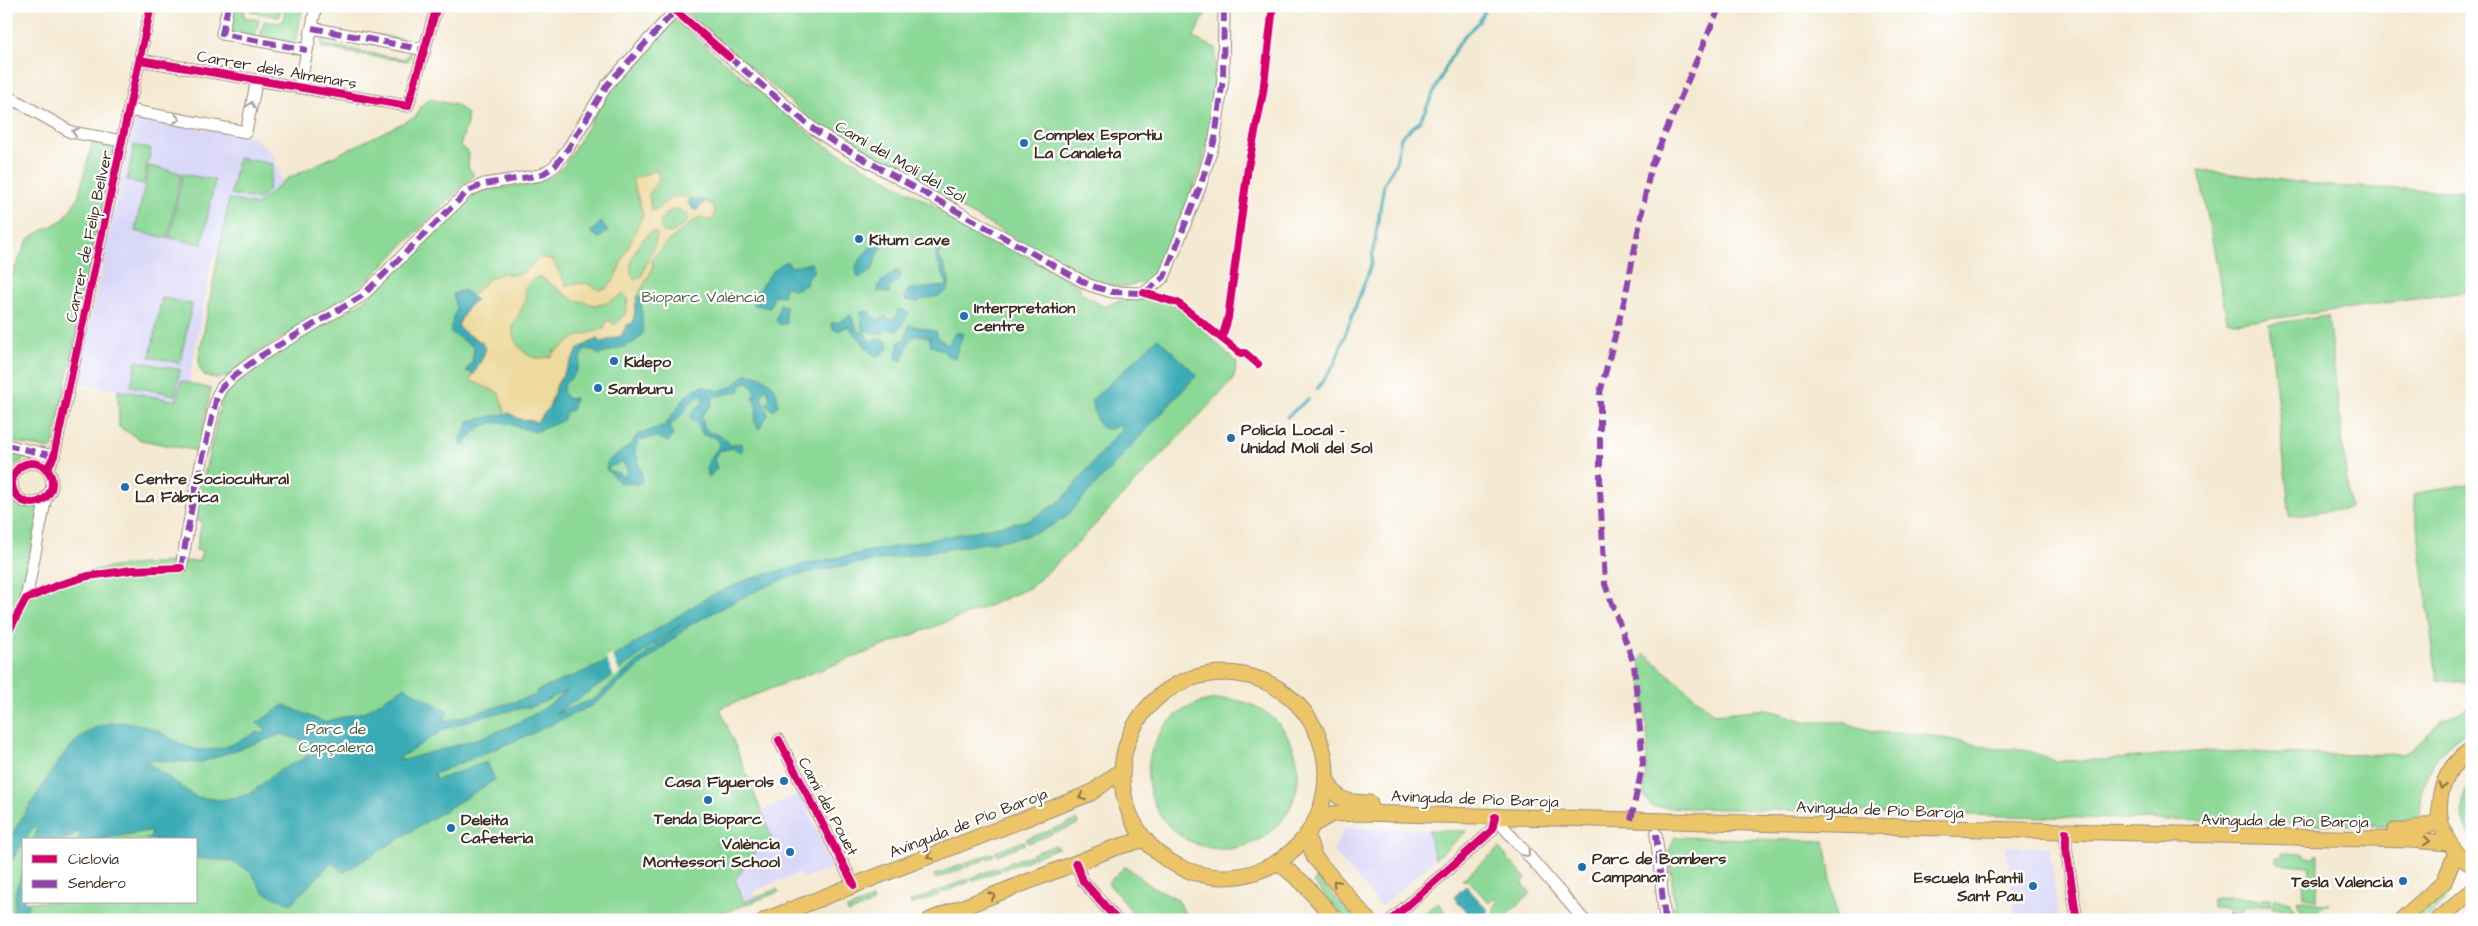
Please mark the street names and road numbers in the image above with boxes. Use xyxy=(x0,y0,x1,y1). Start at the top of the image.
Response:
street label: Carrer dels Almenars xyxy=(195,45,358,95)
street label: Camí del Molí del Sol xyxy=(831,115,970,208)
street label: Carrer de Felip Bellver xyxy=(60,148,118,324)
street label: Camí del Pouet xyxy=(793,753,864,860)
street label: Avinguda de Pio Baroja xyxy=(886,783,1051,864)
street label: Avinguda de Pio Baroja xyxy=(1391,785,1559,814)
street label: Avinguda de Pio Baroja xyxy=(1796,796,1964,825)
street label: Avinguda de Pio Baroja xyxy=(2201,809,2369,834)

